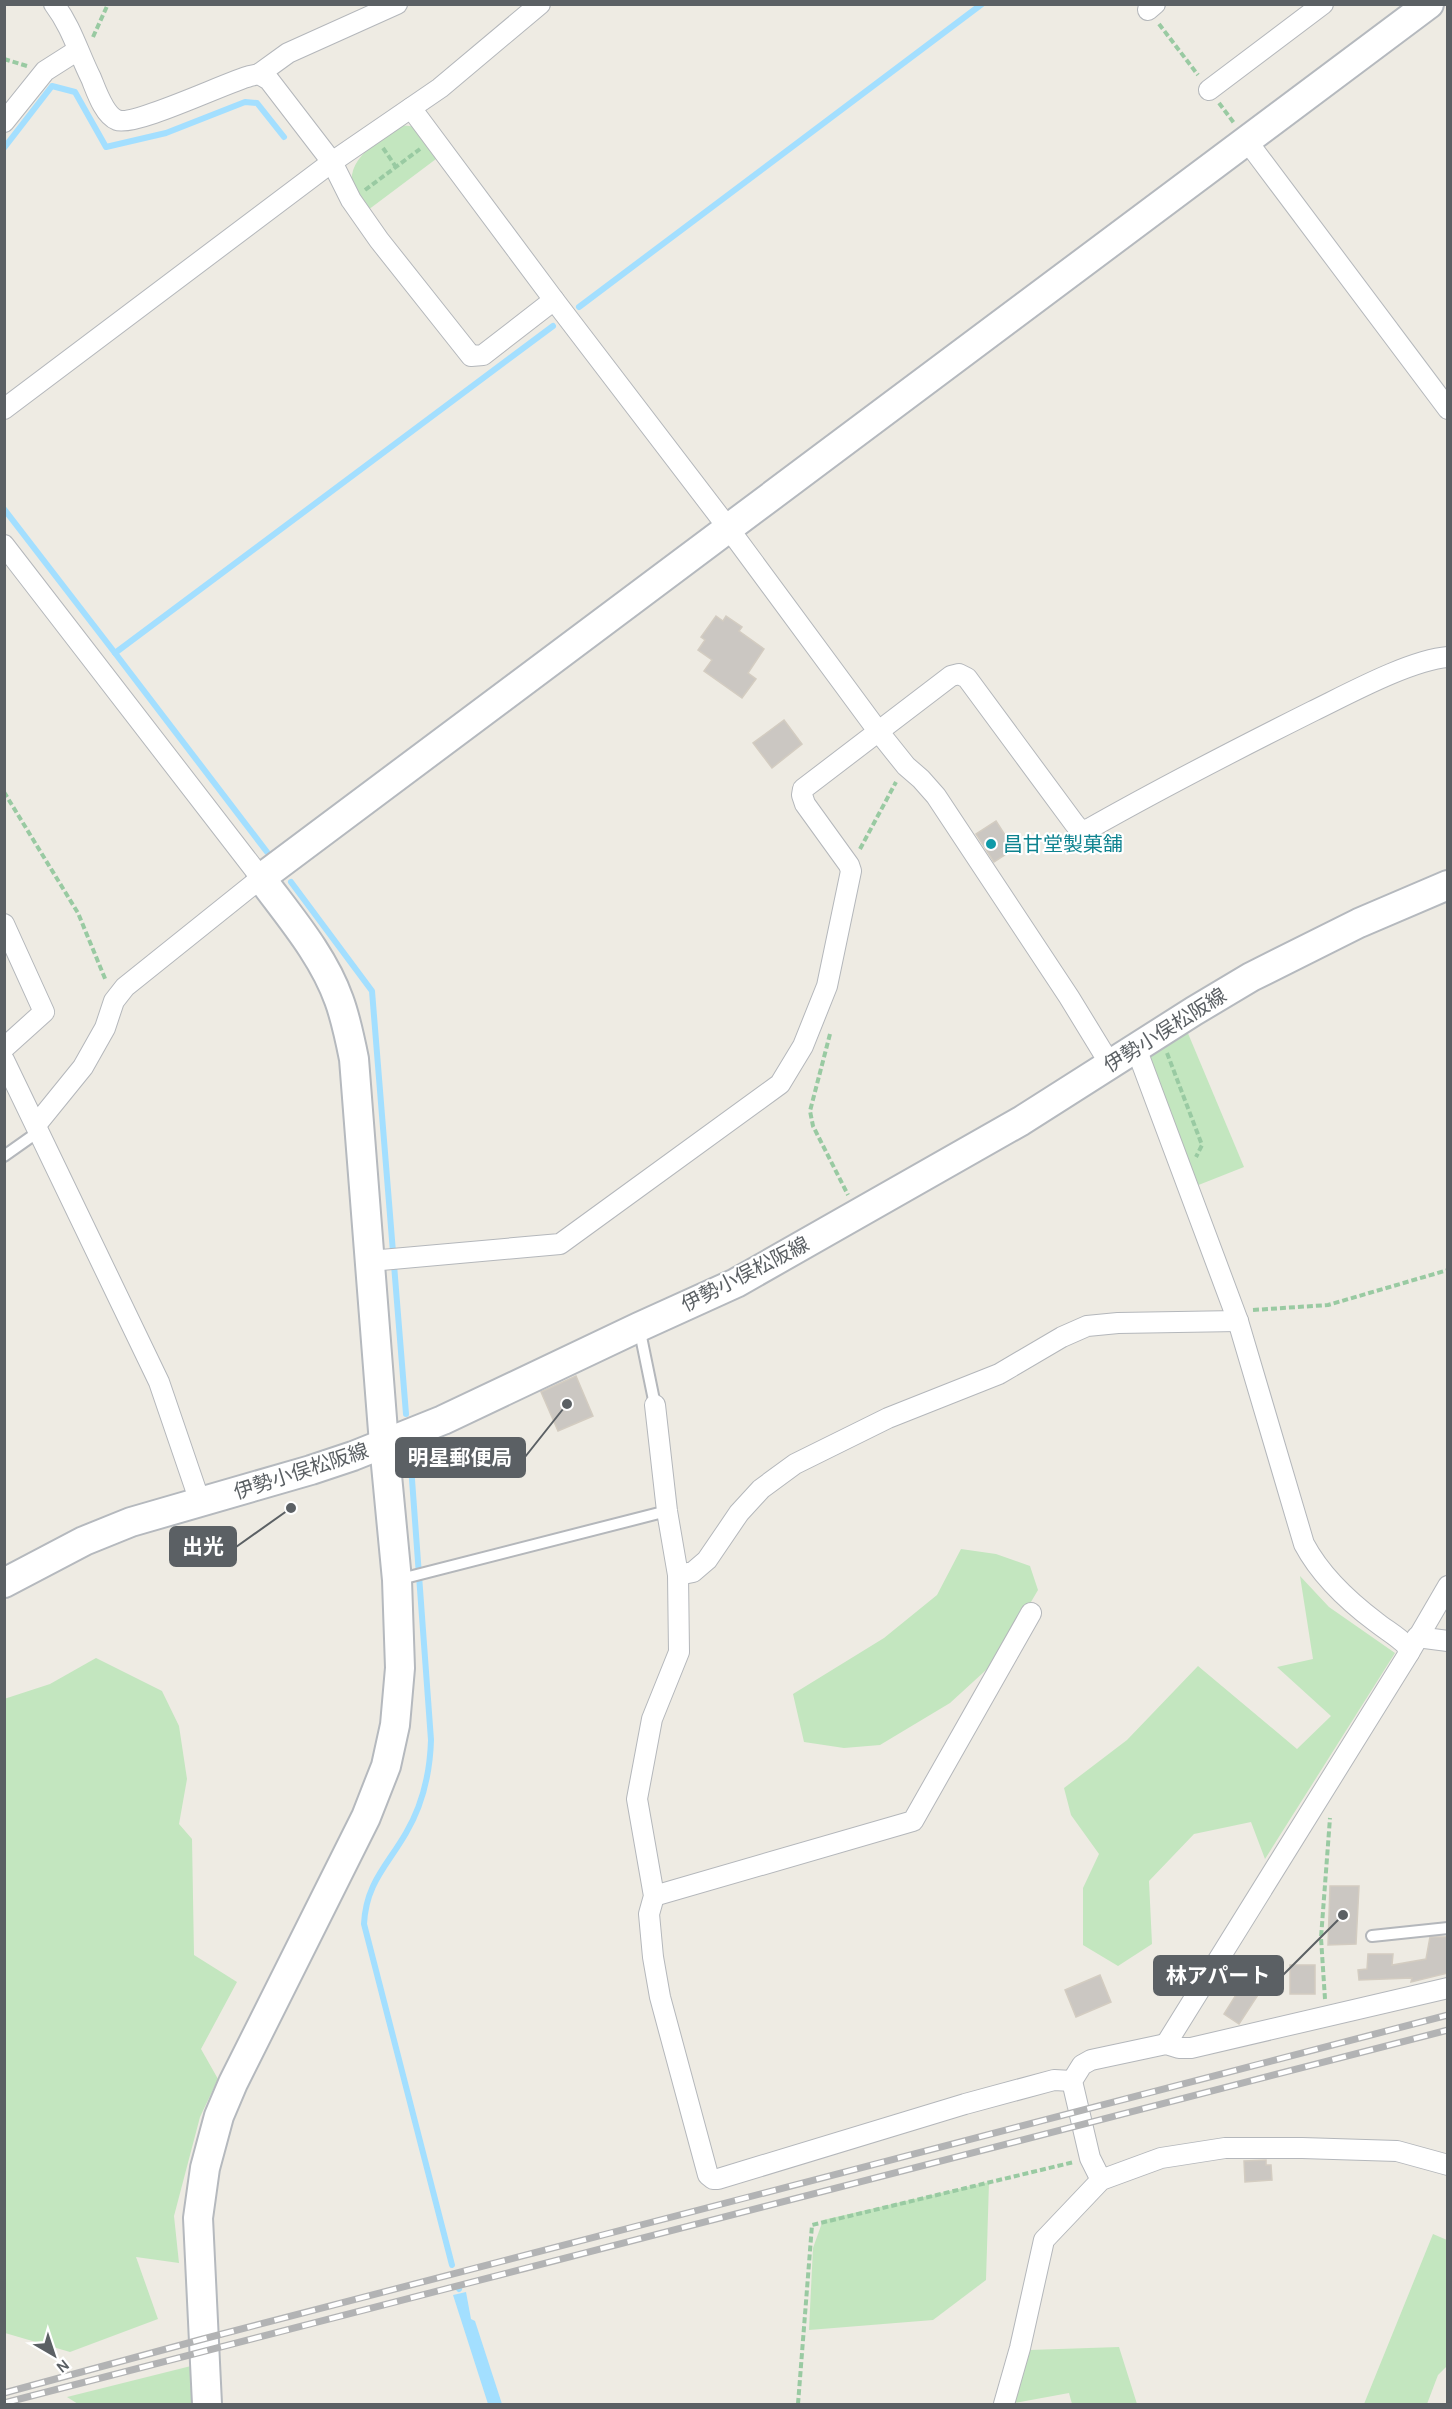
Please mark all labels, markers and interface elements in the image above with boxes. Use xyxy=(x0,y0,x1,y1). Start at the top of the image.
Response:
place label: 昌甘堂製菓舗 xyxy=(1003,833,1123,856)
marker: 昌甘堂製菓舗 xyxy=(984,837,998,851)
street label: 伊勢小俣松阪線 xyxy=(1100,984,1231,1077)
street label: 伊勢小俣松阪線 xyxy=(678,1232,813,1316)
callout: 明星郵便局 xyxy=(396,1438,525,1477)
street label: 伊勢小俣松阪線 xyxy=(231,1439,371,1504)
text: 明星郵便局 xyxy=(408,1446,513,1470)
callout: 出光 xyxy=(170,1527,236,1566)
text: 出光 xyxy=(182,1535,224,1559)
callout: 林アパート xyxy=(1154,1956,1283,1995)
text: 林アパート xyxy=(1166,1964,1270,1988)
north arrow xyxy=(24,2325,84,2385)
text: N xyxy=(53,2355,74,2377)

